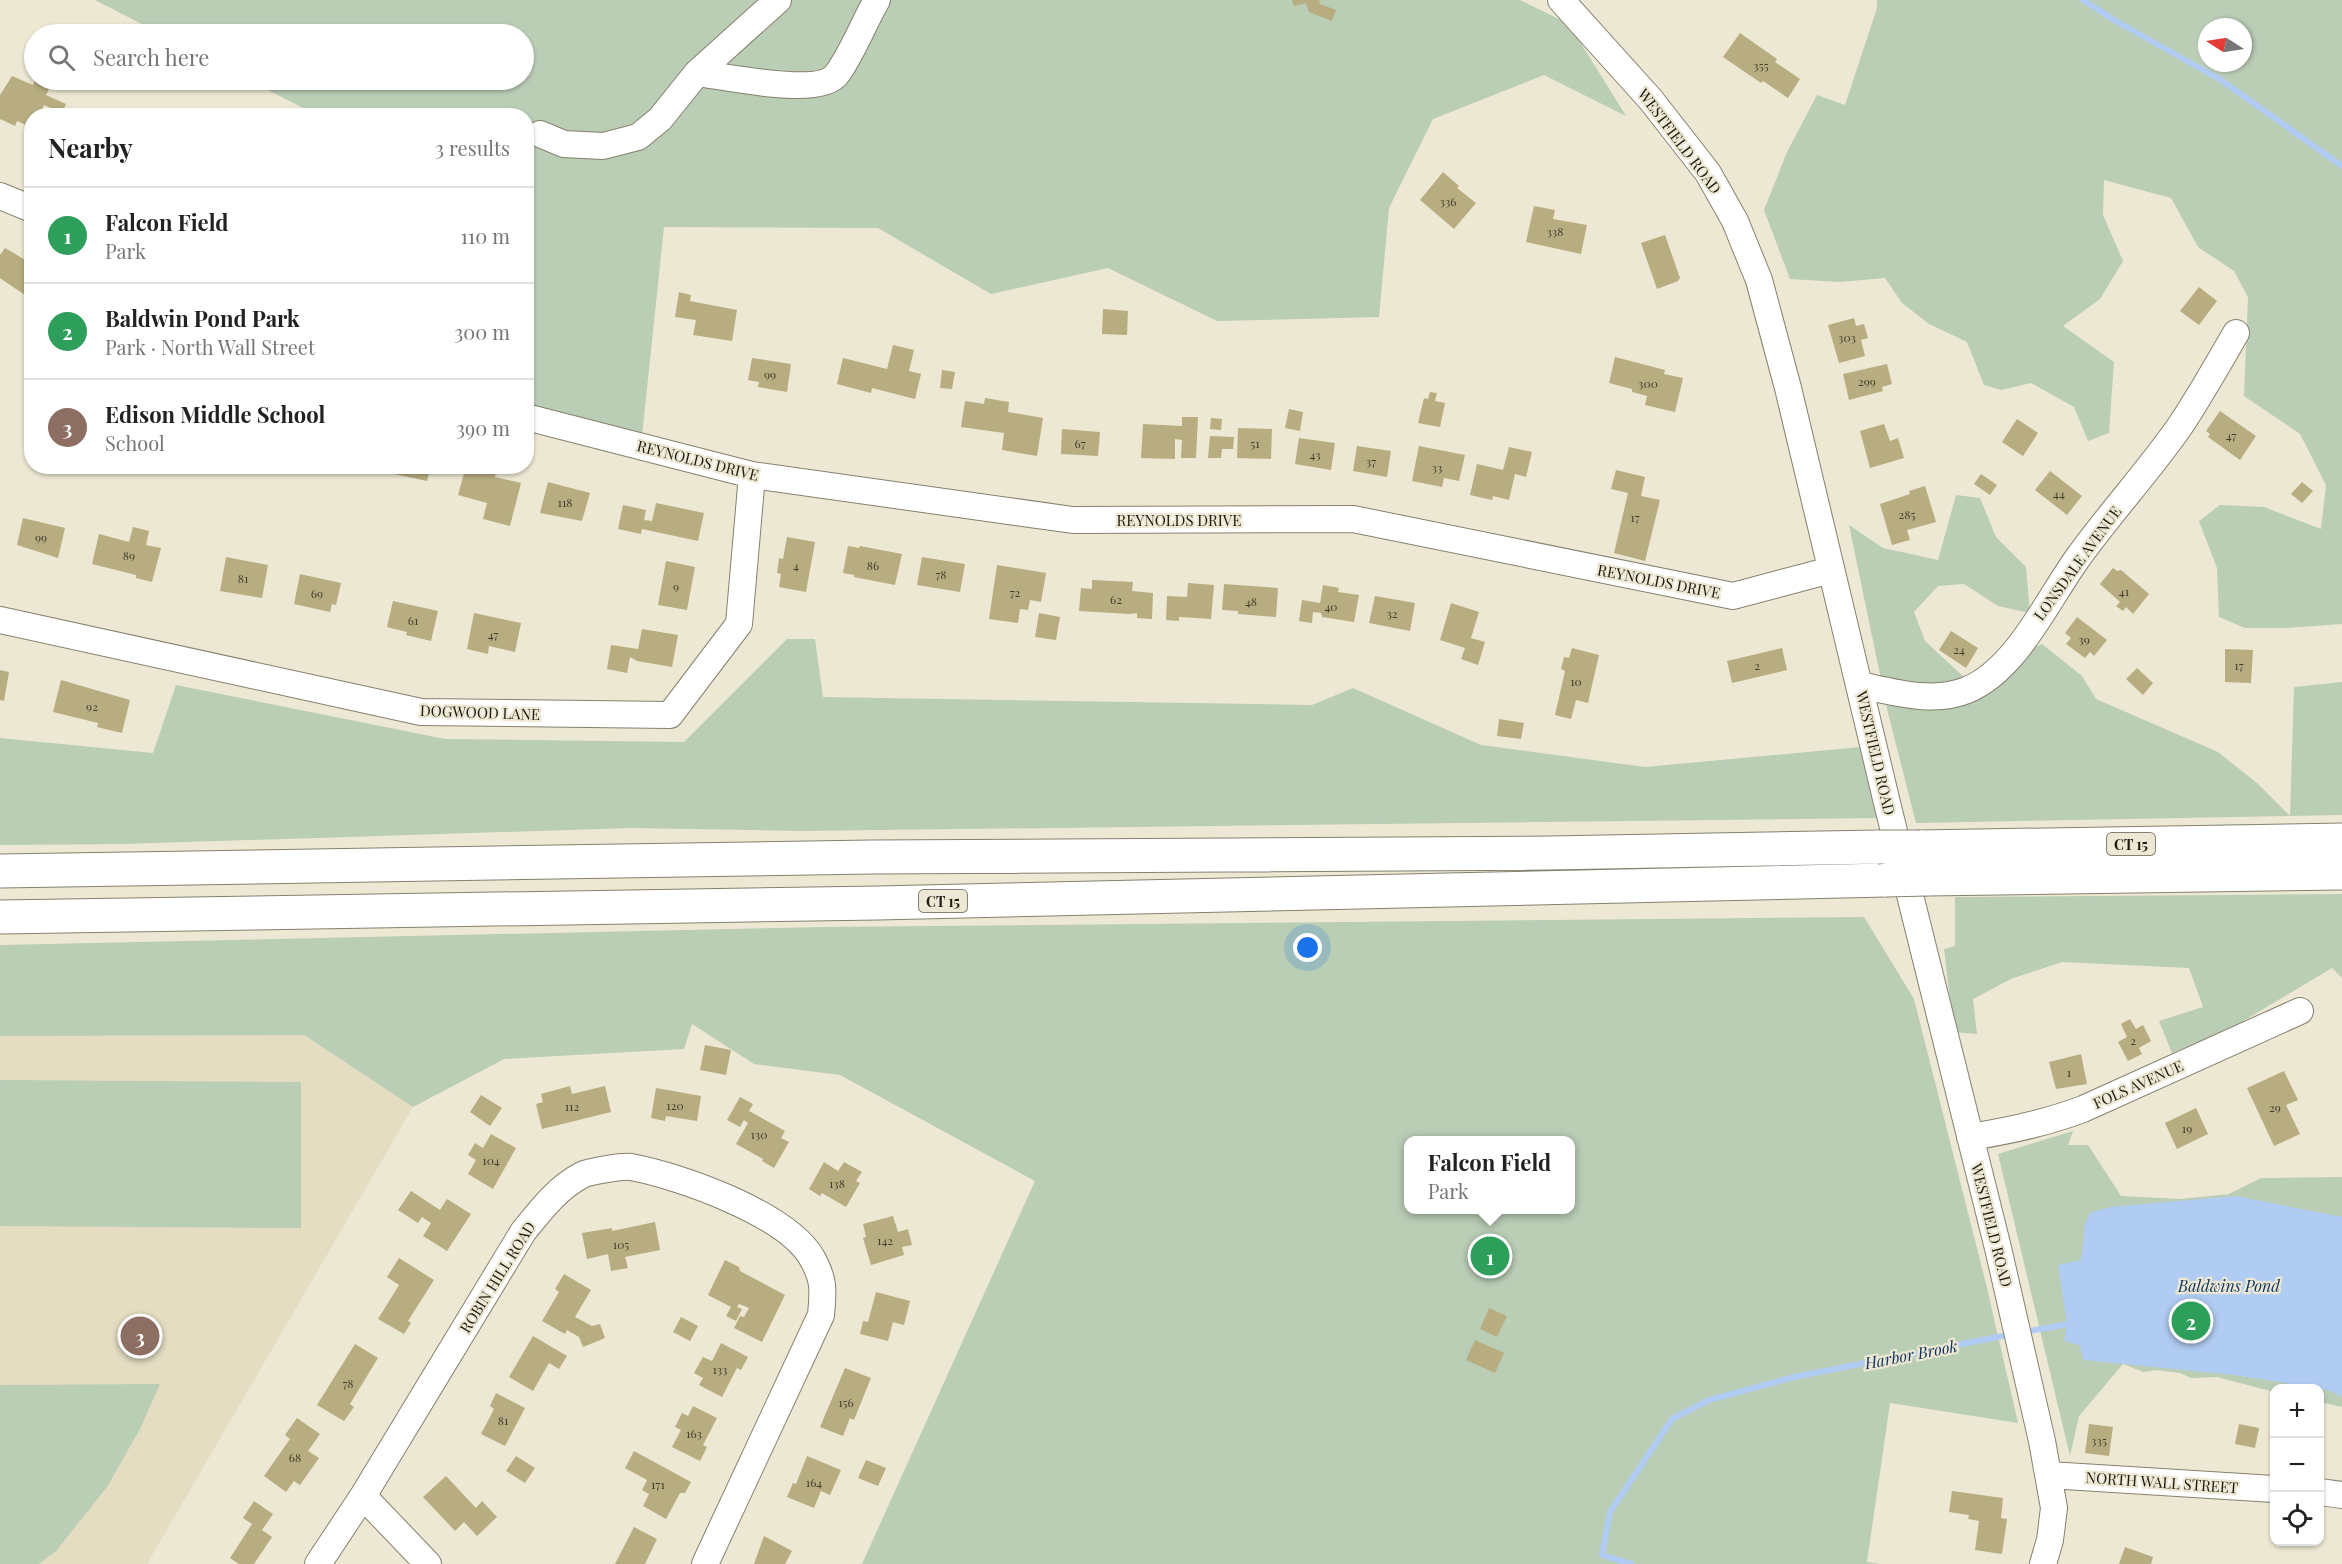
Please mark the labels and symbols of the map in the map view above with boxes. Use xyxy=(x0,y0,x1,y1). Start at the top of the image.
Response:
north arrow xyxy=(2198,18,2252,72)
house number: 355 xyxy=(1753,57,1769,73)
street label: WESTFIELD ROAD xyxy=(1633,84,1726,198)
house number: 336 xyxy=(1439,193,1457,209)
house number: 338 xyxy=(1546,223,1564,239)
house number: 303 xyxy=(1838,329,1856,345)
house number: 99 xyxy=(764,366,776,382)
house number: 299 xyxy=(1858,373,1876,389)
house number: 300 xyxy=(1638,375,1658,391)
house number: 47 xyxy=(2226,427,2236,443)
street label: REYNOLDS DRIVE xyxy=(635,435,761,485)
house number: 67 xyxy=(1074,435,1086,451)
house number: 51 xyxy=(1250,435,1260,451)
house number: 43 xyxy=(1309,446,1321,462)
house number: 37 xyxy=(1366,453,1376,469)
house number: 33 xyxy=(1432,459,1442,475)
house number: 44 xyxy=(2053,485,2065,501)
house number: 118 xyxy=(557,494,573,510)
street label: LONSDALE AVENUE xyxy=(2029,502,2125,624)
house number: 285 xyxy=(1899,506,1916,522)
house number: 17 xyxy=(1630,509,1640,525)
street label: REYNOLDS DRIVE xyxy=(1117,510,1241,530)
house number: 99 xyxy=(35,529,47,545)
house number: 89 xyxy=(123,547,135,563)
house number: 4 xyxy=(793,557,799,573)
house number: 86 xyxy=(867,557,879,573)
street label: REYNOLDS DRIVE xyxy=(1596,559,1722,603)
house number: 78 xyxy=(935,566,947,582)
house number: 81 xyxy=(238,570,249,586)
house number: 9 xyxy=(673,578,679,594)
house number: 41 xyxy=(2119,583,2130,599)
house number: 72 xyxy=(1010,584,1021,600)
house number: 69 xyxy=(311,585,323,601)
house number: 62 xyxy=(1110,591,1122,607)
house number: 48 xyxy=(1245,593,1257,609)
house number: 40 xyxy=(1324,598,1338,614)
house number: 32 xyxy=(1386,605,1398,621)
house number: 61 xyxy=(408,612,419,628)
house number: 47 xyxy=(488,626,498,642)
house number: 39 xyxy=(2078,631,2090,647)
house number: 24 xyxy=(1953,641,1965,657)
house number: 2 xyxy=(1754,657,1760,673)
house number: 17 xyxy=(2234,657,2244,673)
house number: 10 xyxy=(1570,673,1582,689)
street label: WESTFIELD ROAD xyxy=(1852,688,1900,817)
house number: 92 xyxy=(86,698,98,714)
street label: DOGWOOD LANE xyxy=(420,700,540,724)
road number: CT 15 xyxy=(2107,833,2155,855)
road number: CT 15 xyxy=(919,890,967,912)
your location xyxy=(1293,933,1322,962)
house number: 2 xyxy=(2130,1032,2136,1048)
street label: FOLS AVENUE xyxy=(2090,1055,2186,1113)
house number: 1 xyxy=(2067,1064,2072,1080)
house number: 120 xyxy=(666,1097,684,1113)
house number: 112 xyxy=(565,1098,580,1114)
house number: 29 xyxy=(2269,1099,2281,1115)
house number: 19 xyxy=(2182,1120,2192,1136)
house number: 130 xyxy=(751,1126,767,1142)
house number: 104 xyxy=(482,1152,500,1168)
street label: WESTFIELD ROAD xyxy=(1967,1160,2017,1289)
house number: 138 xyxy=(829,1175,845,1191)
street label: ROBIN HILL ROAD xyxy=(455,1217,539,1336)
house number: 142 xyxy=(877,1232,893,1248)
pin: 1 xyxy=(1470,1234,1510,1278)
house number: 105 xyxy=(613,1236,629,1252)
water label: Baldwins Pond xyxy=(2177,1275,2281,1296)
pin: 2 xyxy=(2172,1298,2210,1344)
pin: 3 xyxy=(120,1314,160,1358)
water label: Harbor Brook xyxy=(1862,1335,1959,1373)
house number: 133 xyxy=(712,1361,728,1377)
house number: 78 xyxy=(342,1375,354,1391)
house number: 156 xyxy=(838,1394,854,1410)
house number: 81 xyxy=(498,1412,509,1428)
house number: 163 xyxy=(686,1425,702,1441)
house number: 335 xyxy=(2091,1432,2107,1448)
house number: 68 xyxy=(289,1449,301,1465)
street label: NORTH WALL STREET xyxy=(2085,1467,2239,1497)
house number: 164 xyxy=(806,1474,822,1490)
house number: 171 xyxy=(651,1476,665,1492)

